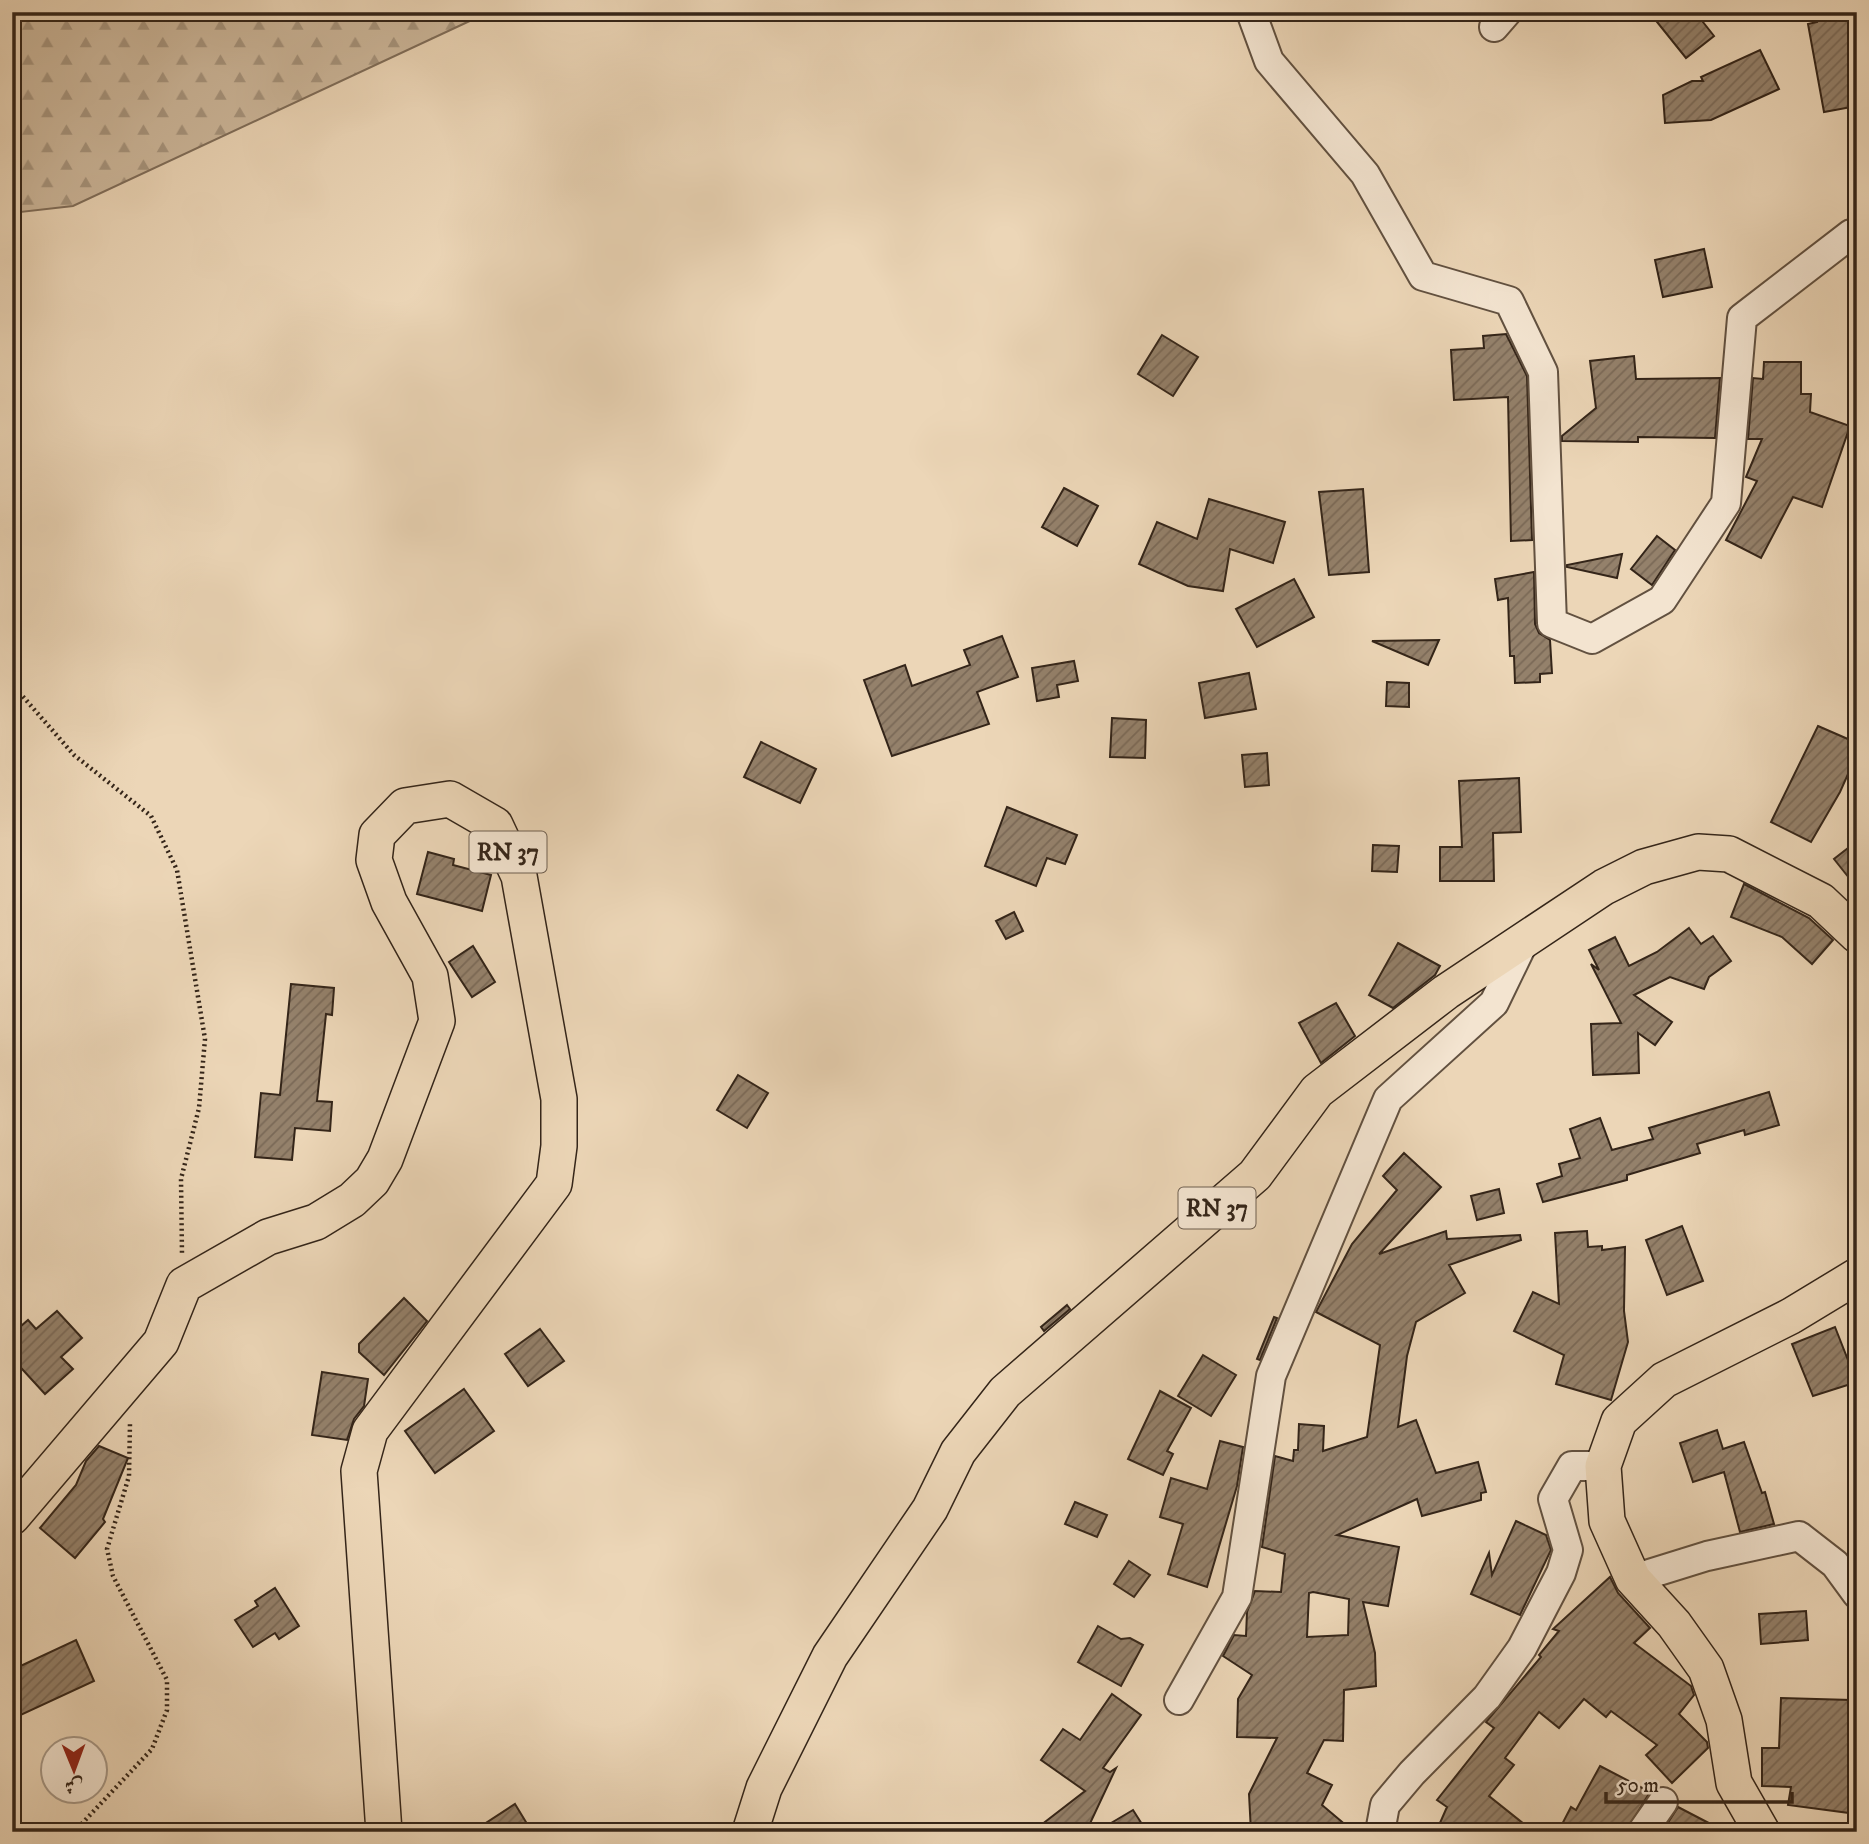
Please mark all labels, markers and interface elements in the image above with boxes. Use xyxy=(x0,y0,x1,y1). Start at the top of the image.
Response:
road number: RN 37 xyxy=(470,832,546,872)
road number: RN 37 xyxy=(1178,1188,1256,1228)
north arrow xyxy=(38,1736,108,1806)
scale bar xyxy=(1606,1760,1792,1804)
text: 50 m xyxy=(1617,1773,1659,1799)
text: ش xyxy=(65,1774,84,1797)

